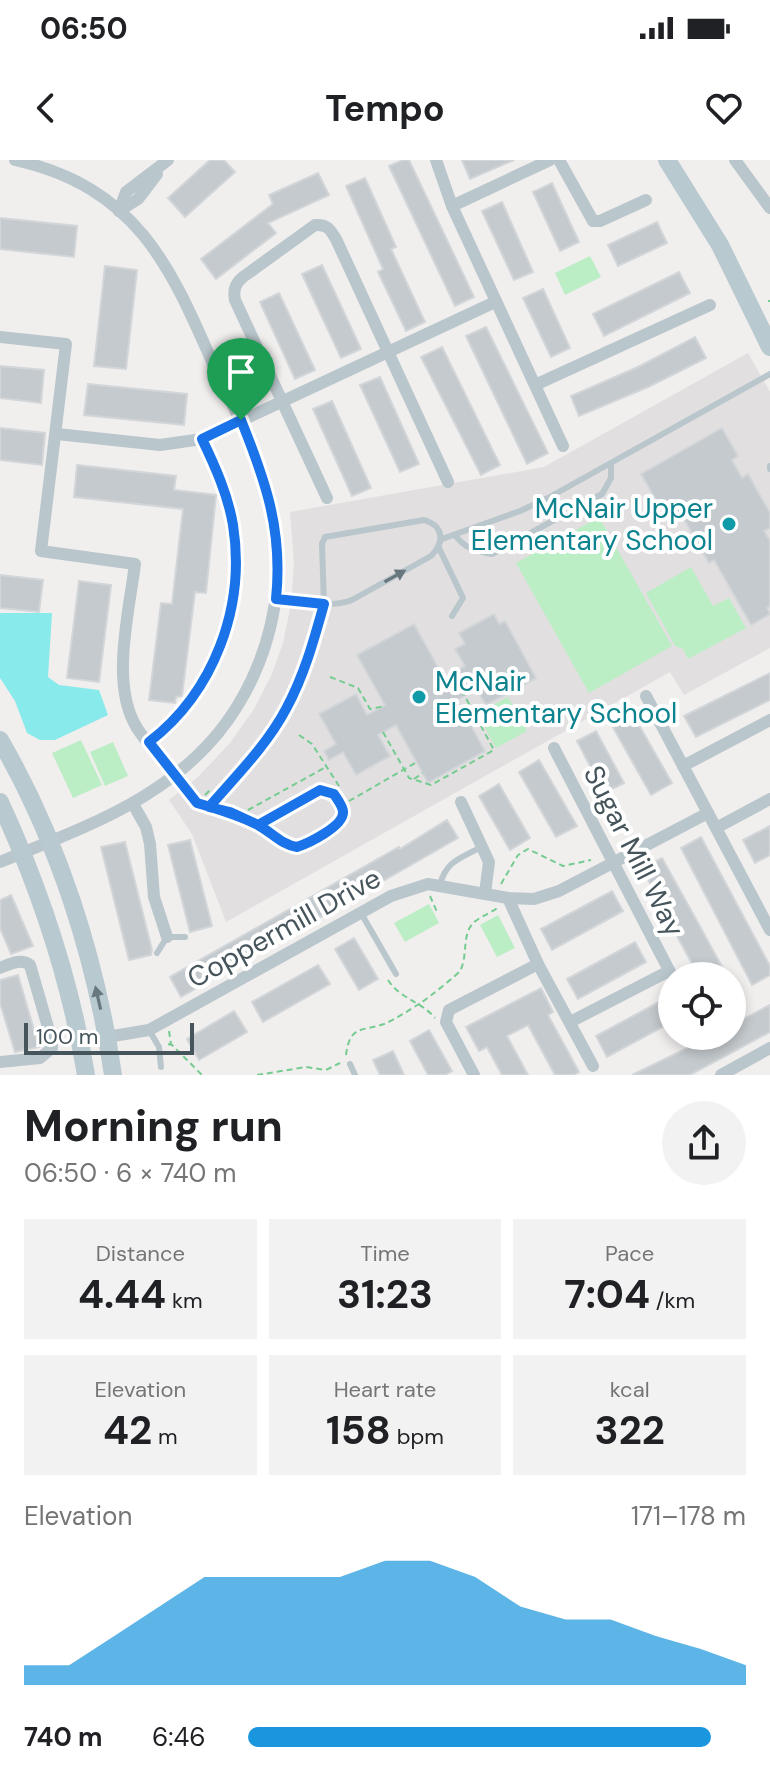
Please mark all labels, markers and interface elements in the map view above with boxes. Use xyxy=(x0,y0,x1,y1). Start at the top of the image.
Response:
text: 06:50 xyxy=(40,9,128,48)
text: Tempo xyxy=(325,85,445,132)
icon: back xyxy=(24,86,68,130)
icon: heart xyxy=(702,86,746,130)
pin xyxy=(207,338,275,420)
icon: arrive xyxy=(219,350,263,394)
place label: McNair Upper Elementary School xyxy=(471,490,713,559)
marker: McNair Upper Elementary School xyxy=(720,515,738,533)
one-way arrow xyxy=(384,569,406,583)
place label: McNair Elementary School xyxy=(435,663,677,732)
marker: McNair Elementary School xyxy=(410,688,428,706)
street label: Sugar Mill Way xyxy=(575,759,693,943)
street label: Coppermill Drive xyxy=(181,859,387,997)
map controls xyxy=(658,962,746,1050)
button: locate xyxy=(658,962,746,1050)
one-way arrow xyxy=(91,986,104,1011)
scale bar xyxy=(24,1019,194,1055)
text: 100 m xyxy=(36,1022,98,1051)
text: Morning run xyxy=(24,1097,283,1155)
button: share xyxy=(662,1101,746,1185)
text: 06:50 · 6 × 740 m xyxy=(24,1156,236,1190)
text: Distance xyxy=(96,1239,185,1268)
text: Time xyxy=(360,1239,410,1268)
text: Pace xyxy=(605,1239,654,1268)
text: 4.44 xyxy=(78,1268,166,1320)
text: 31:23 xyxy=(337,1268,433,1320)
text: 7:04 xyxy=(564,1268,650,1320)
text: km xyxy=(166,1286,203,1315)
text: /km xyxy=(650,1286,695,1315)
text: Elevation xyxy=(94,1375,186,1404)
text: Heart rate xyxy=(334,1375,436,1404)
text: kcal xyxy=(610,1375,650,1404)
text: 42 xyxy=(103,1404,152,1456)
text: 158 xyxy=(326,1404,391,1456)
text: 322 xyxy=(595,1404,665,1456)
text: m xyxy=(152,1422,178,1451)
text: bpm xyxy=(391,1422,444,1451)
text: Elevation xyxy=(24,1499,132,1533)
text: 171–178 m xyxy=(631,1499,746,1533)
text: 740 m xyxy=(24,1720,102,1754)
text: 6:46 xyxy=(152,1720,206,1754)

